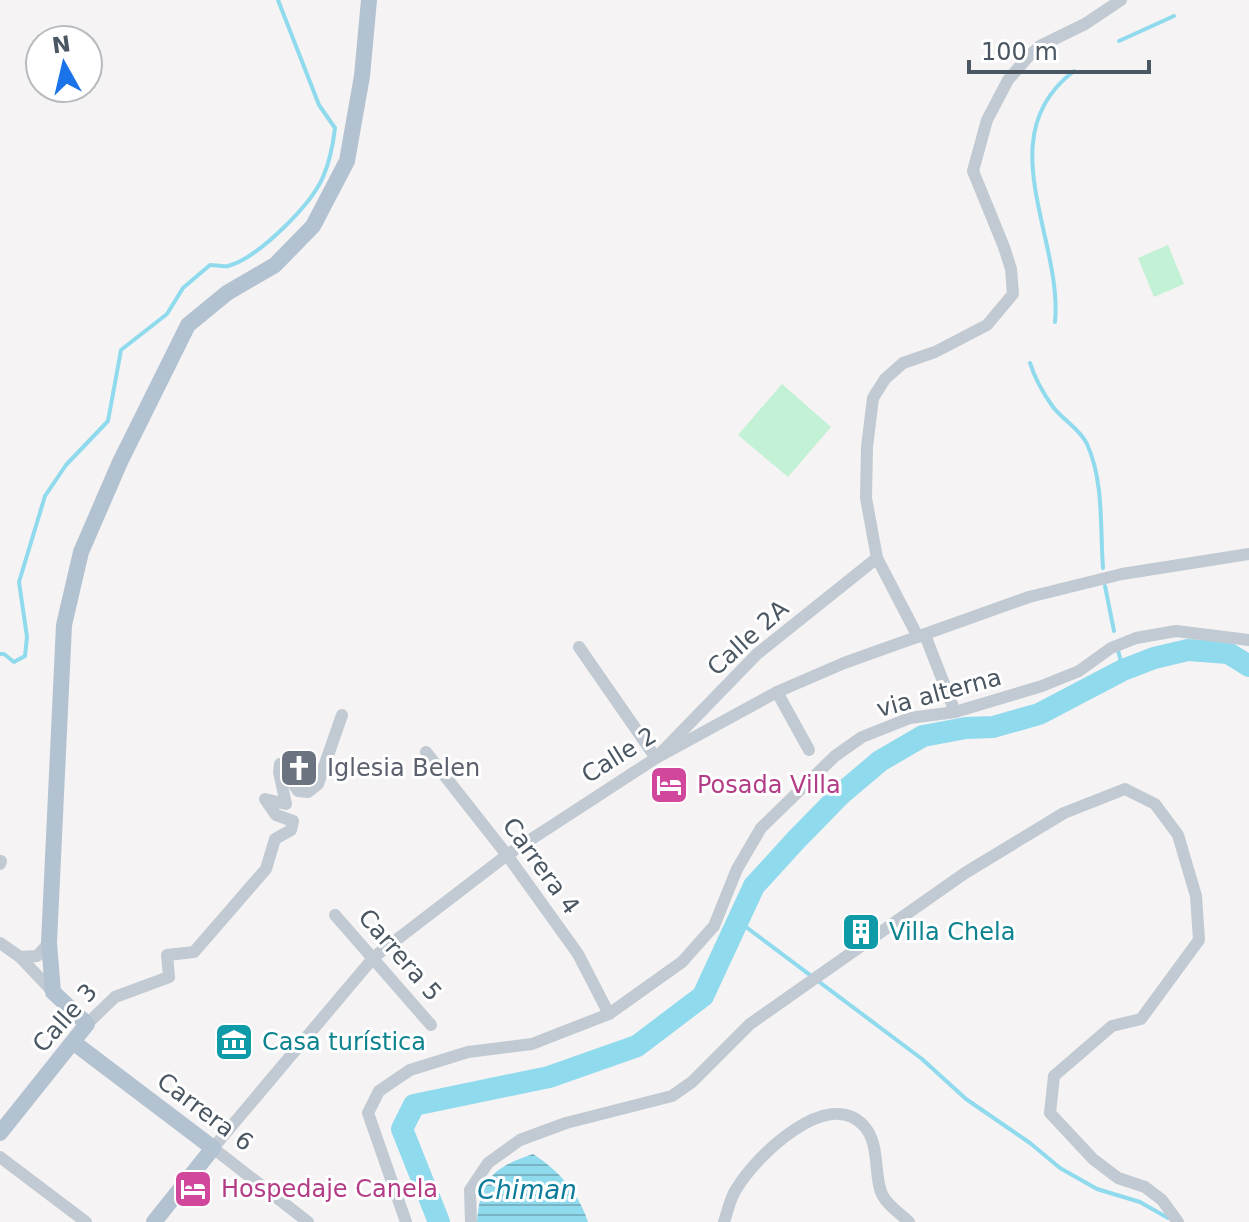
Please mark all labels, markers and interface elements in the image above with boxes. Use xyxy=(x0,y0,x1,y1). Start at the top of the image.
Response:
north arrow xyxy=(24,24,104,104)
scale bar xyxy=(969,24,1149,74)
text: N xyxy=(50,31,72,58)
text: 100 m xyxy=(981,38,1058,66)
street label: Calle 2A xyxy=(702,594,795,681)
street label: via alterna xyxy=(873,663,1005,723)
street label: Calle 2 xyxy=(577,721,661,789)
church icon: Iglesia Belen xyxy=(278,747,320,789)
place label: Iglesia Belen xyxy=(327,754,480,782)
hotel icon: Posada Villa xyxy=(648,764,690,806)
place label: Posada Villa xyxy=(697,771,841,799)
street label: Carrera 4 xyxy=(497,812,585,920)
street label: Carrera 5 xyxy=(353,903,447,1007)
building icon: Villa Chela xyxy=(840,911,882,953)
place label: Villa Chela xyxy=(889,918,1015,946)
street label: Calle 3 xyxy=(27,978,103,1058)
museum icon: Casa turística xyxy=(213,1021,255,1063)
place label: Casa turística xyxy=(262,1028,426,1056)
street label: Carrera 6 xyxy=(152,1067,258,1157)
hotel icon: Hospedaje Canela xyxy=(172,1168,214,1210)
place label: Hospedaje Canela xyxy=(221,1175,438,1203)
water label: Chiman xyxy=(477,1175,577,1205)

